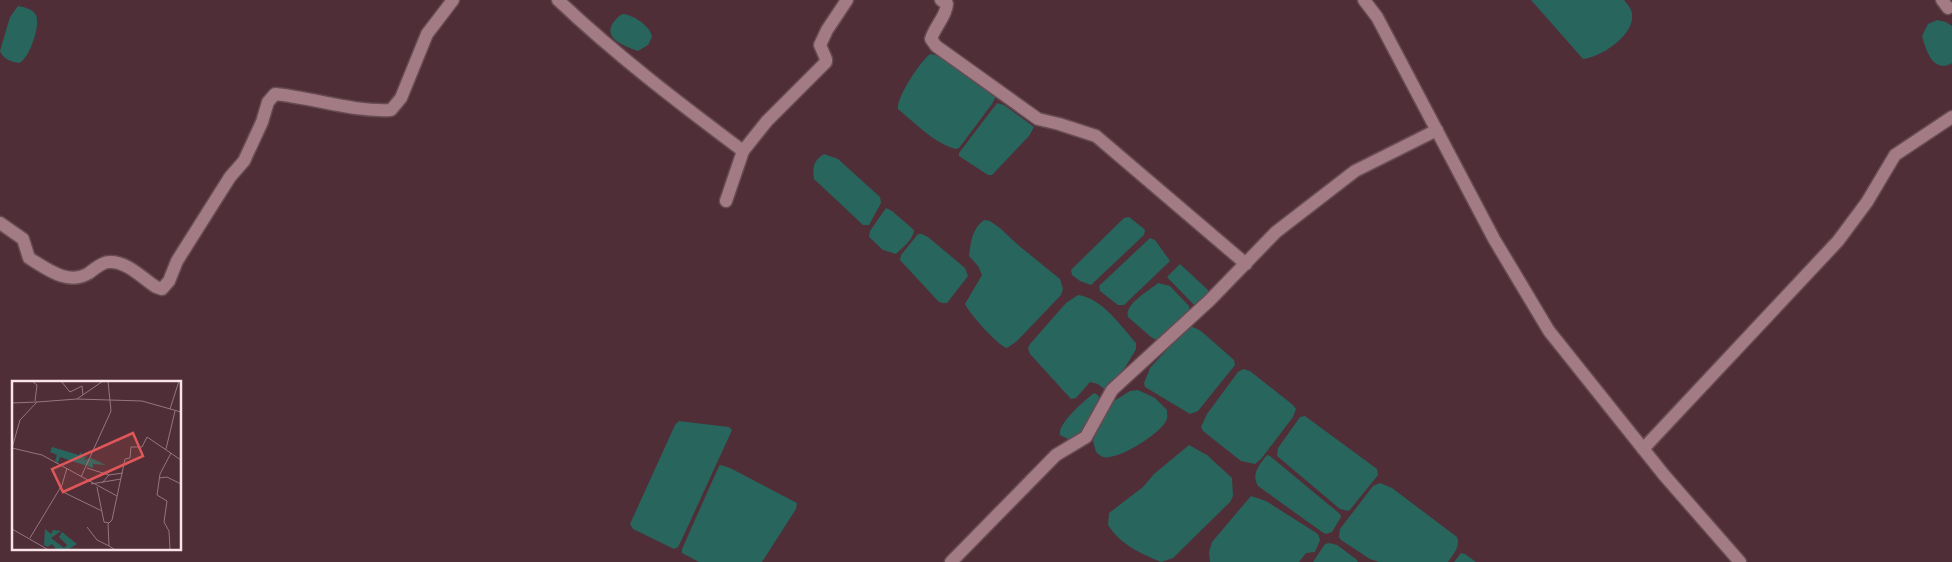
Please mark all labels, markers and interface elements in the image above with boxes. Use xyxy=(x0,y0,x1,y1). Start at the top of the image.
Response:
inset map xyxy=(12,381,181,550)

